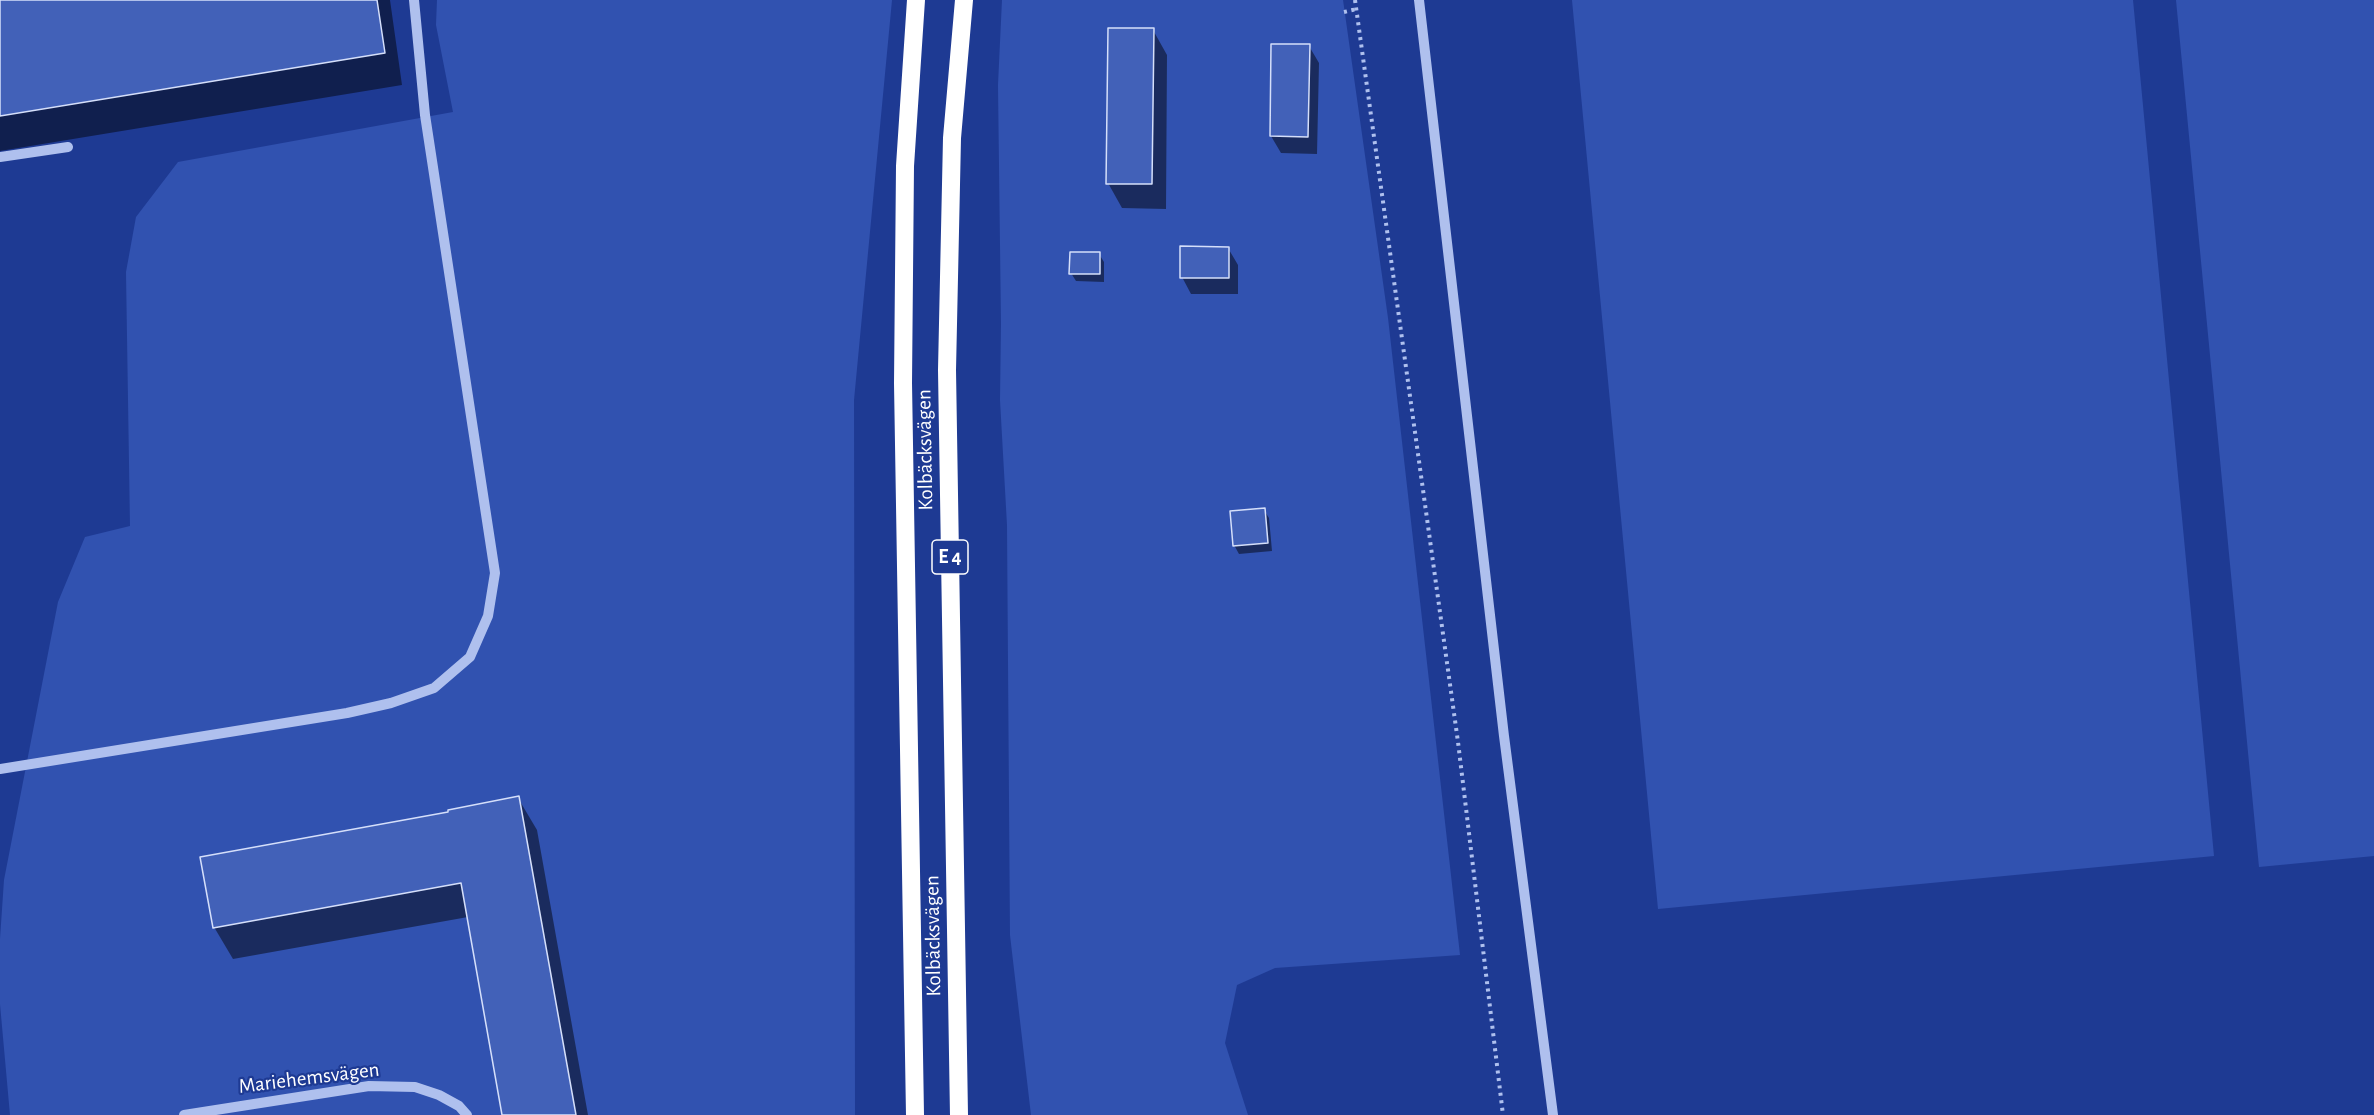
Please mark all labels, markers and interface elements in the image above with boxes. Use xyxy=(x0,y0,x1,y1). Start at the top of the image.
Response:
street label: Kolbäcksvägen xyxy=(911,389,939,511)
road number: E 4 xyxy=(932,540,968,574)
street label: Kolbäcksvägen xyxy=(919,875,947,997)
street label: Mariehemsvägen xyxy=(237,1057,381,1099)

